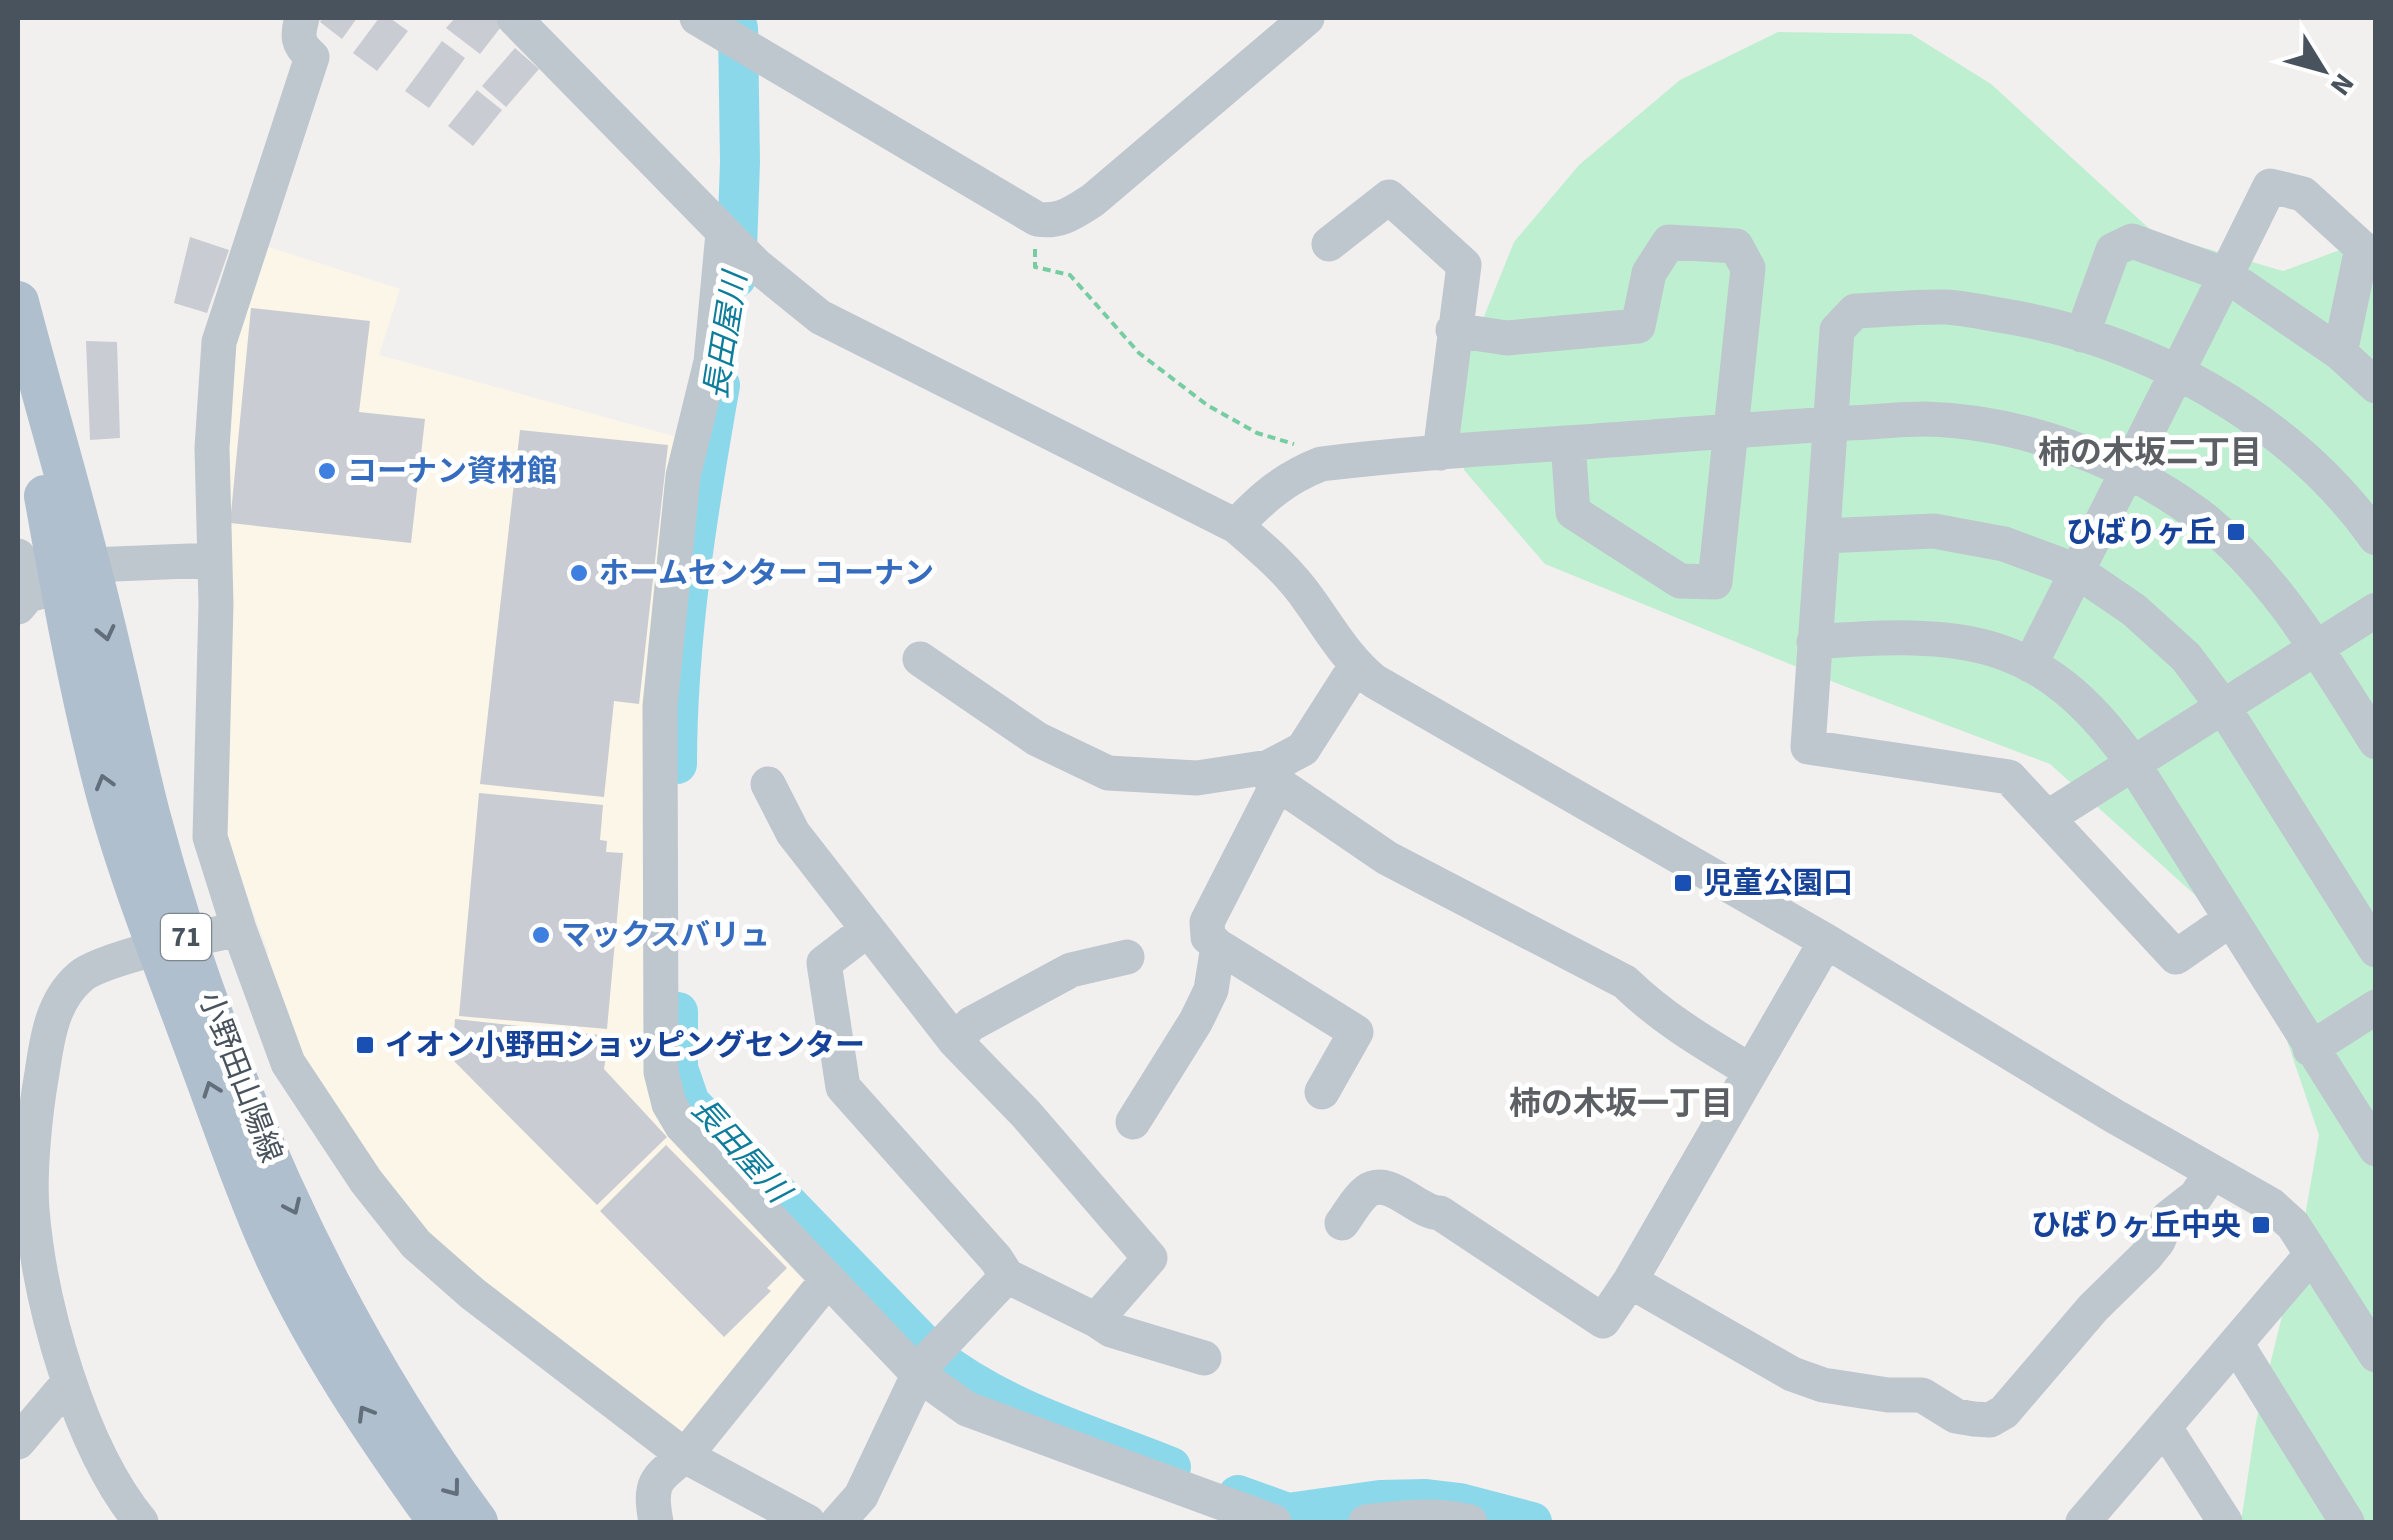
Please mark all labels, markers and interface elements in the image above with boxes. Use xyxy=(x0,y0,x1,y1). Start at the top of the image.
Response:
north arrow xyxy=(2273,20,2373,120)
text: N xyxy=(2321,65,2364,104)
water label: 長田屋川 xyxy=(693,266,759,403)
district label: 柿の木坂二丁目 xyxy=(2038,430,2262,476)
place label: コーナン資材館 xyxy=(347,450,557,493)
marker: コーナン資材館 xyxy=(316,460,338,482)
place label: ひばりヶ丘 xyxy=(2066,511,2216,554)
marker: ひばりヶ丘 xyxy=(2225,521,2247,543)
place label: ホームセンター コーナン xyxy=(599,552,934,595)
marker: ホームセンター コーナン xyxy=(568,562,590,584)
one-way arrow xyxy=(94,624,115,641)
one-way arrow xyxy=(95,774,116,791)
place label: 児童公園口 xyxy=(1703,862,1853,905)
marker: 児童公園口 xyxy=(1672,872,1694,894)
road number: 71 xyxy=(161,914,211,960)
place label: マックスバリュ xyxy=(561,914,770,957)
marker: マックスバリュ xyxy=(530,924,552,946)
street label: 小野田山陽線 xyxy=(188,985,292,1169)
place label: イオン小野田ショッピングセンター xyxy=(385,1024,865,1067)
marker: イオン小野田ショッピングセンター xyxy=(354,1034,376,1056)
one-way arrow xyxy=(202,1081,222,1099)
district label: 柿の木坂一丁目 xyxy=(1509,1081,1733,1127)
water label: 長田屋川 xyxy=(680,1087,802,1215)
one-way arrow xyxy=(281,1197,301,1215)
place label: ひばりヶ丘中央 xyxy=(2031,1204,2241,1247)
marker: ひばりヶ丘中央 xyxy=(2250,1214,2272,1236)
one-way arrow xyxy=(358,1406,377,1424)
one-way arrow xyxy=(441,1478,458,1496)

